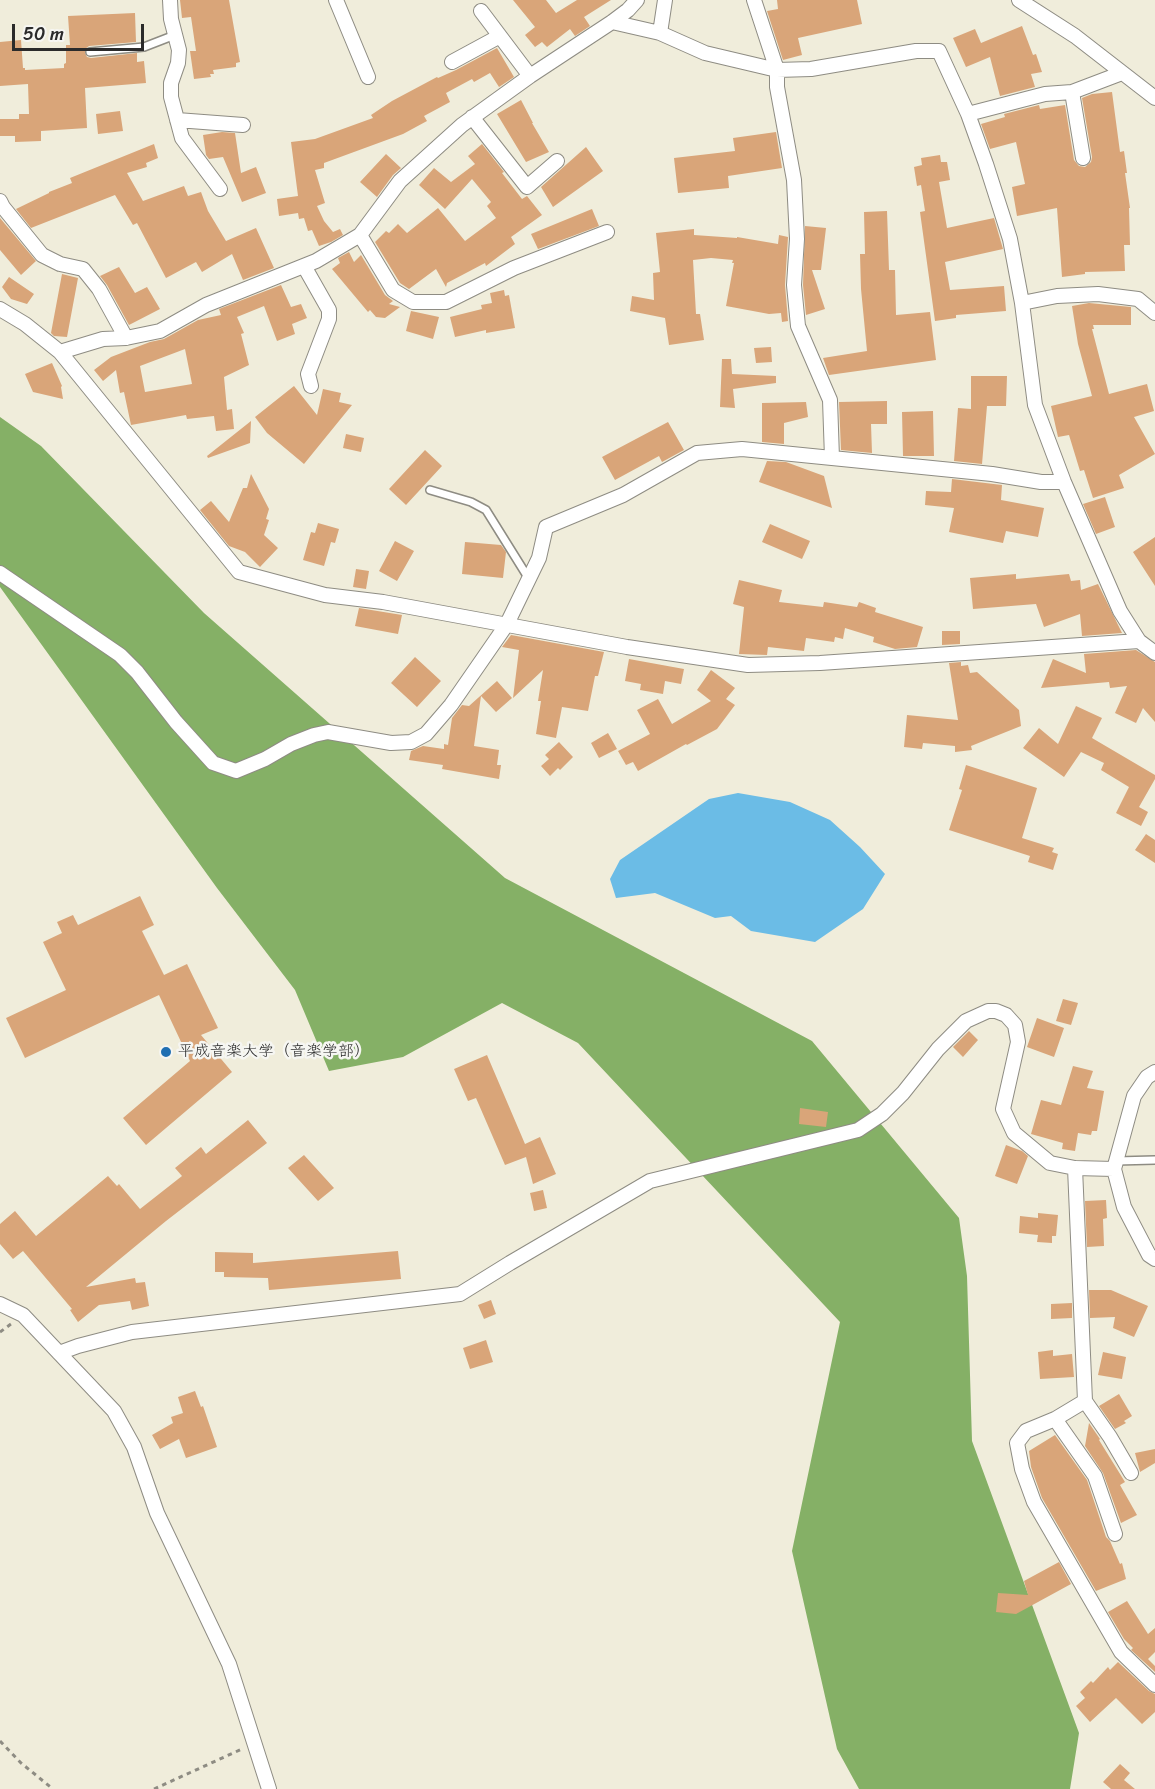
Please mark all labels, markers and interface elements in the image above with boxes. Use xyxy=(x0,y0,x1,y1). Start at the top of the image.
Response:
scale bar xyxy=(15,12,147,50)
text: 50 m xyxy=(23,18,64,50)
place label: 平成音楽大学（音楽学部） xyxy=(178,1042,370,1062)
marker: 平成音楽大学（音楽学部） xyxy=(159,1045,173,1059)

